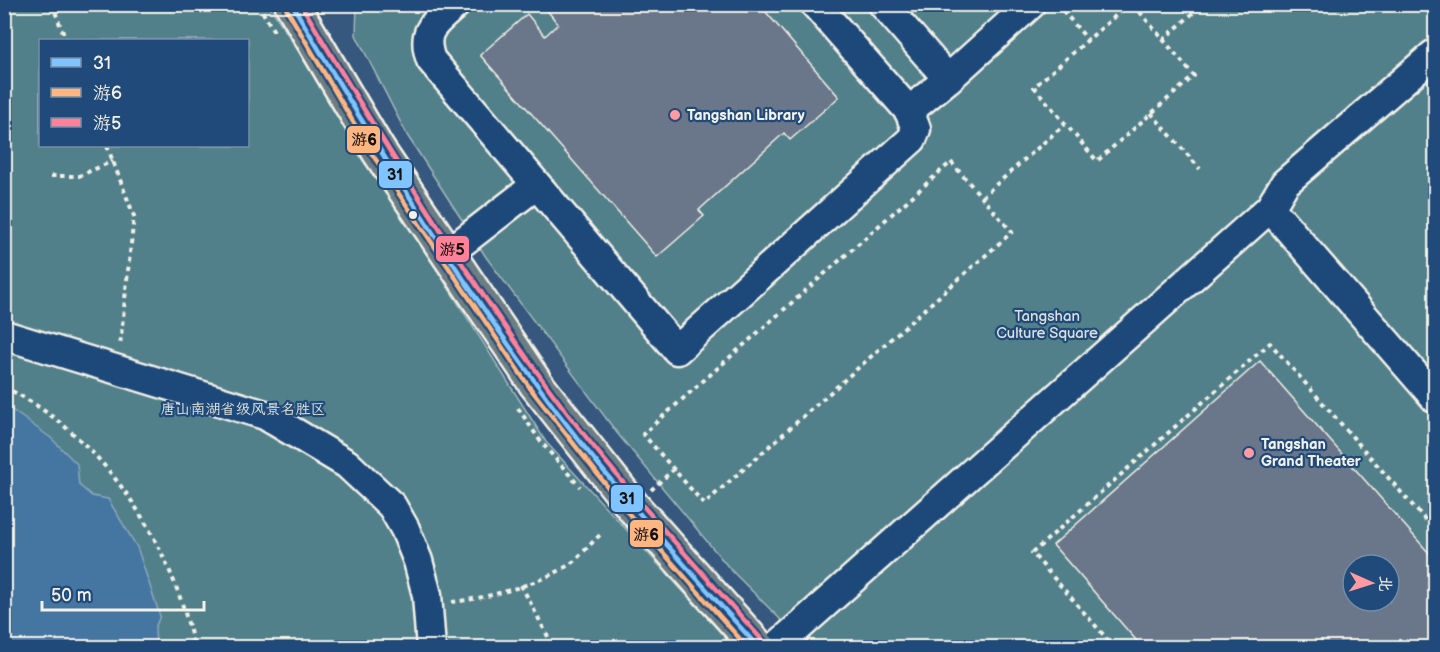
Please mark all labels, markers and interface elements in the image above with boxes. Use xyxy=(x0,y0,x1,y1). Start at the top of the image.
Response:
legend xyxy=(39,39,249,147)
text: 31 xyxy=(93,53,111,74)
text: 游6 xyxy=(93,83,122,104)
place label: Tangshan Library xyxy=(687,106,805,125)
marker: Tangshan Library xyxy=(668,108,682,122)
text: 游5 xyxy=(93,113,121,134)
line badge: 游6 xyxy=(346,125,381,154)
text: 游6 xyxy=(351,131,377,150)
line badge: 31 xyxy=(378,160,413,189)
text: 31 xyxy=(387,166,403,185)
unlabelled marker xyxy=(407,209,419,221)
line badge: 游5 xyxy=(435,235,470,263)
text: 游5 xyxy=(439,241,465,260)
park label: Tangshan Culture Square xyxy=(996,307,1098,343)
park label: 唐山南湖省级风景名胜区 xyxy=(160,400,326,419)
place label: Tangshan Grand Theater xyxy=(1261,435,1362,471)
marker: Tangshan Grand Theater xyxy=(1242,446,1256,460)
line badge: 31 xyxy=(610,484,644,513)
text: 31 xyxy=(619,490,635,509)
line badge: 游6 xyxy=(629,519,664,548)
text: 游6 xyxy=(633,526,659,545)
north arrow xyxy=(1341,553,1401,613)
scale bar xyxy=(42,574,204,612)
text: 北 xyxy=(1375,575,1394,592)
text: 50 m xyxy=(51,585,92,606)

